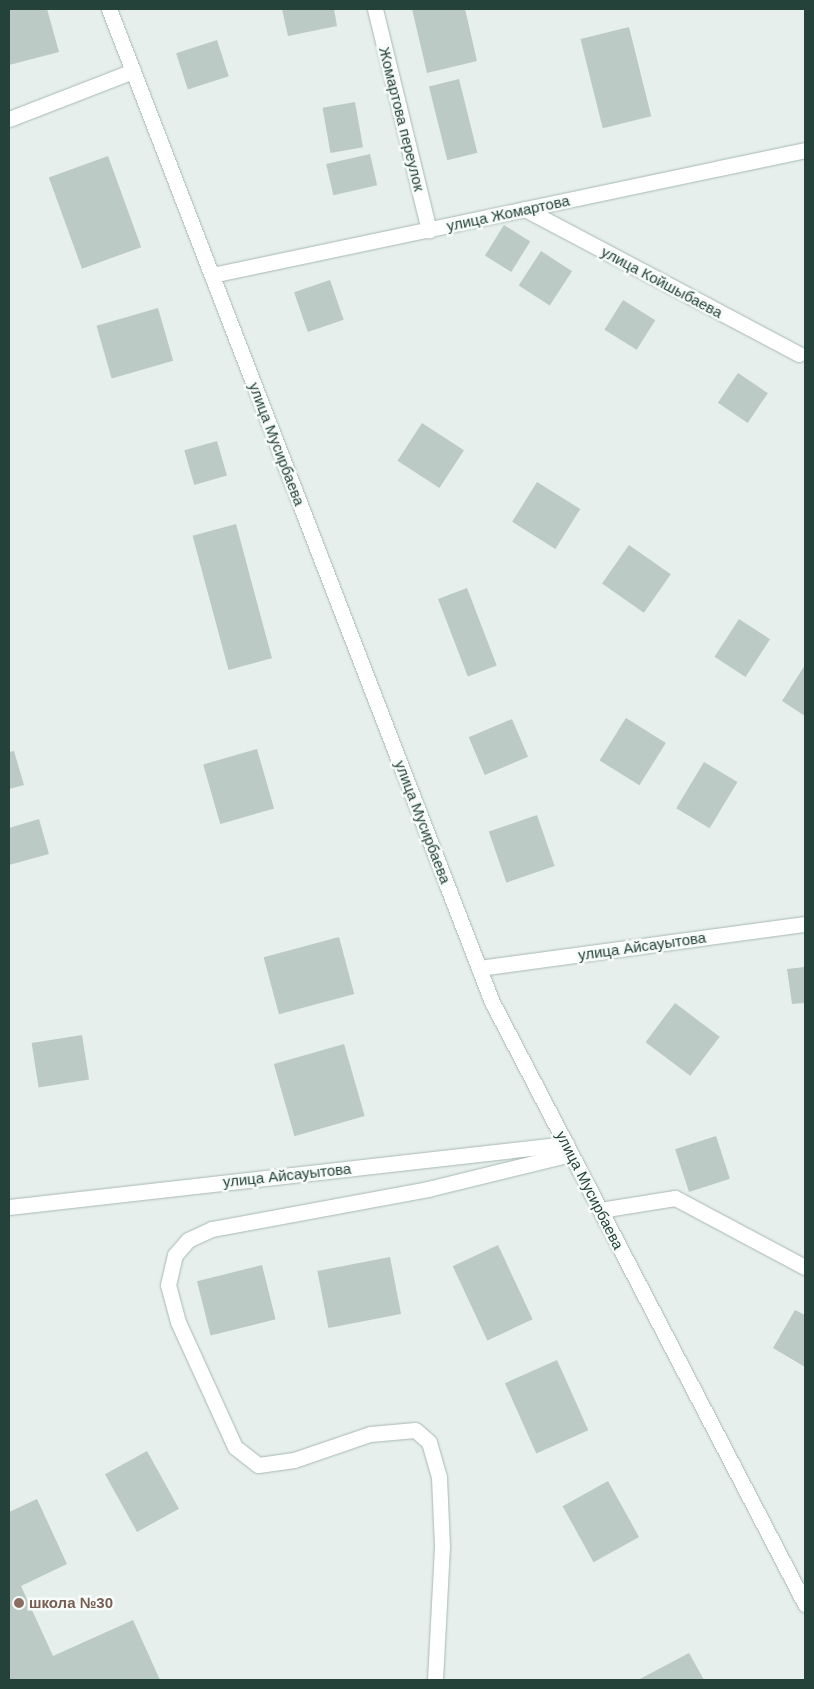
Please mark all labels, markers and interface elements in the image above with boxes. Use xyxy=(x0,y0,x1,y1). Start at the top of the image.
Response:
street label: Жомартова переулок xyxy=(375,45,429,193)
street label: улица Жомартова xyxy=(445,191,571,235)
street label: улица Койшыбаева xyxy=(598,242,726,322)
street label: улица Мусирбаева xyxy=(245,380,309,508)
street label: улица Мусирбаева xyxy=(391,758,455,886)
street label: улица Айсауытова xyxy=(577,928,707,964)
street label: улица Мусирбаева xyxy=(552,1128,628,1252)
street label: улица Айсауытова xyxy=(222,1159,352,1191)
place label: школа №30 xyxy=(29,1594,113,1612)
marker: школа №30 xyxy=(13,1597,25,1609)

